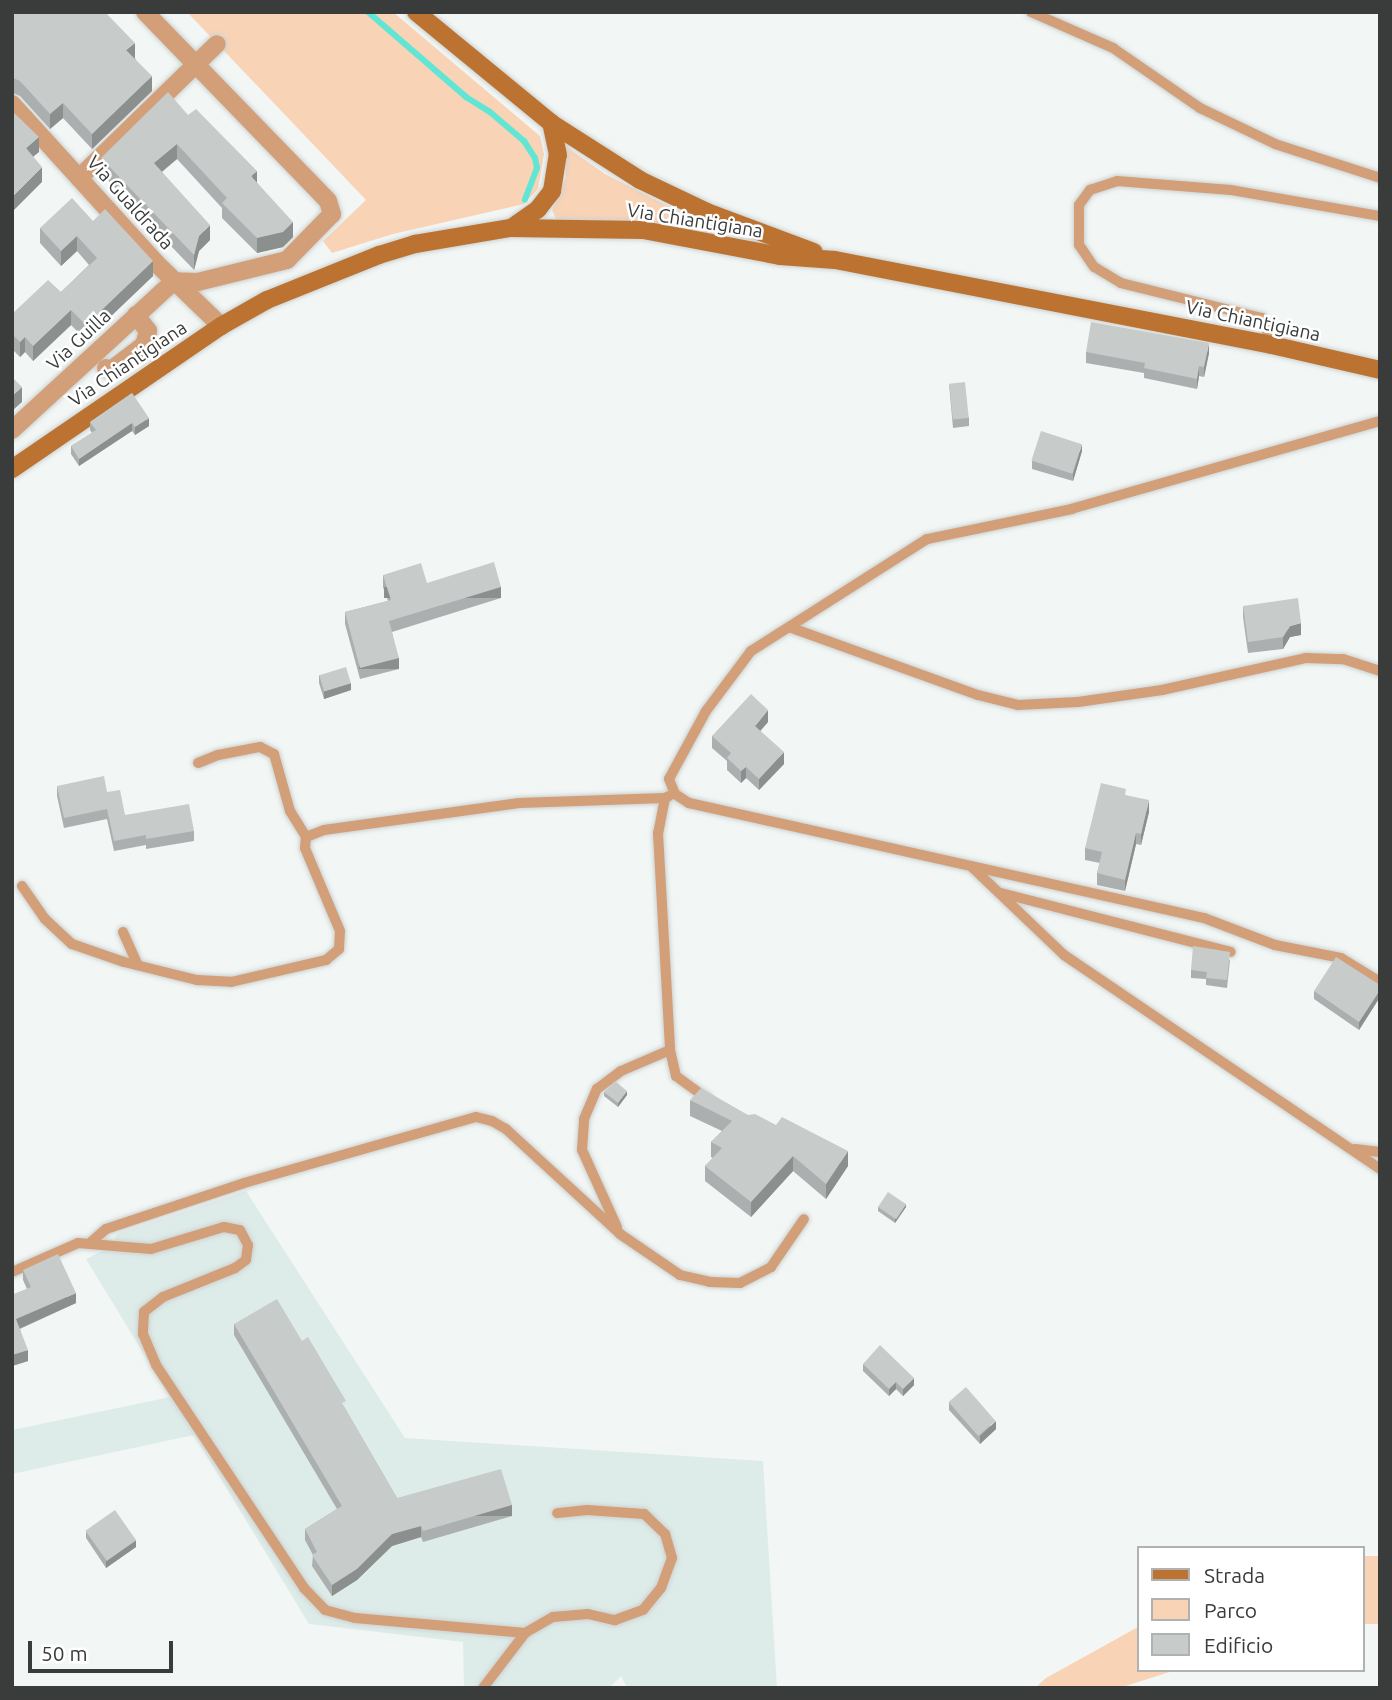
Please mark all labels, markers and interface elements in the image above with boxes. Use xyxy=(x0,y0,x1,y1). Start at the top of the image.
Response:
street label: Via Gualdrada xyxy=(82,151,178,255)
street label: Via Chiantigiana xyxy=(625,199,765,243)
street label: Via Chiantigiana xyxy=(1184,296,1322,346)
street label: Via Guilla xyxy=(42,305,116,375)
street label: Via Chiantigiana xyxy=(65,316,191,412)
legend xyxy=(1136,1546,1364,1672)
text: Strada xyxy=(1204,1563,1265,1587)
text: Parco xyxy=(1204,1598,1257,1622)
scale bar xyxy=(32,1626,177,1670)
text: Edificio xyxy=(1204,1633,1273,1657)
text: 50 m xyxy=(41,1641,88,1665)

